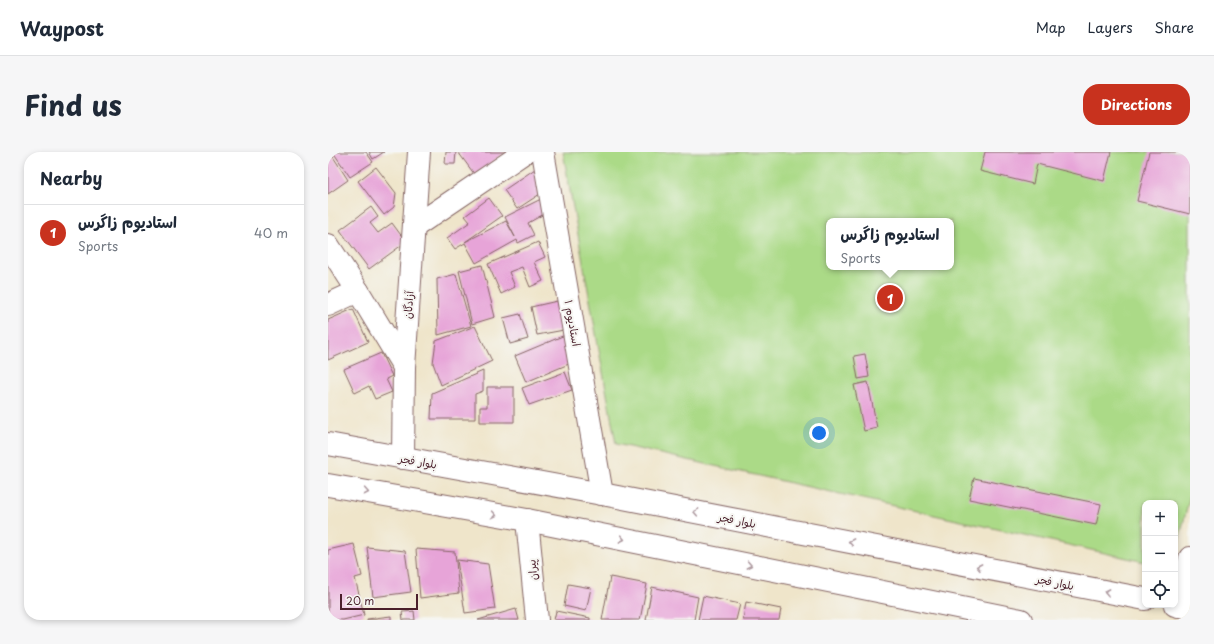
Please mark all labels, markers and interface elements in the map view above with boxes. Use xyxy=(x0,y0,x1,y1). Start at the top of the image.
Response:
text: Waypost xyxy=(20,14,104,42)
text: Map xyxy=(1036,17,1066,38)
text: Layers xyxy=(1088,17,1133,38)
text: Share xyxy=(1155,17,1194,38)
text: Find us xyxy=(24,83,122,126)
button: Directions xyxy=(1083,84,1190,125)
text: Nearby xyxy=(40,165,102,191)
text: استادیوم زاگرس xyxy=(78,210,177,233)
popup xyxy=(826,218,954,270)
text: استادیوم زاگرس xyxy=(841,222,939,245)
text: 1 xyxy=(50,223,56,242)
text: 40 m xyxy=(254,223,288,242)
text: Sports xyxy=(78,236,118,255)
text: Sports xyxy=(841,248,881,267)
pin: 1 xyxy=(877,283,903,313)
street label: آزادگان xyxy=(399,289,418,320)
street label: استادیوم ۱ xyxy=(560,298,585,348)
your location xyxy=(809,423,829,443)
street label: بلوار فجر xyxy=(397,449,438,473)
one-way arrow xyxy=(363,487,370,496)
map controls xyxy=(1142,500,1178,608)
button: + xyxy=(1142,500,1178,536)
one-way arrow xyxy=(693,508,699,517)
street label: بلوار فجر xyxy=(715,508,758,532)
one-way arrow xyxy=(491,510,497,518)
one-way arrow xyxy=(619,535,625,543)
button: − xyxy=(1142,536,1178,572)
one-way arrow xyxy=(848,538,855,547)
street label: پیران xyxy=(522,559,542,581)
one-way arrow xyxy=(746,561,753,569)
one-way arrow xyxy=(976,563,982,572)
street label: بلوار فجر xyxy=(1033,570,1076,594)
button: locate xyxy=(1142,572,1178,608)
one-way arrow xyxy=(1104,588,1110,596)
scale bar xyxy=(340,592,418,611)
text: 20 m xyxy=(346,592,374,609)

